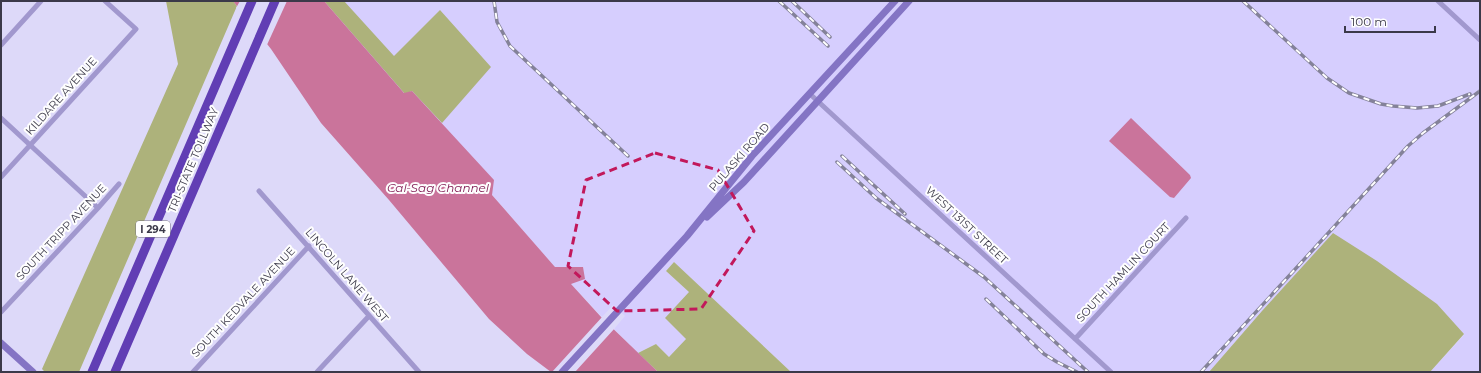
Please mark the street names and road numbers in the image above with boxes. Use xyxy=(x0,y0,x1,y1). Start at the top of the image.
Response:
street label: KILDARE AVENUE xyxy=(22,54,100,138)
street label: TRI-STATE TOLLWAY xyxy=(165,106,221,214)
street label: PULASKI ROAD xyxy=(706,120,772,194)
street label: SOUTH TRIPP AVENUE xyxy=(13,181,109,283)
street label: WEST 131ST STREET xyxy=(923,183,1011,267)
street label: SOUTH HAMLIN COURT xyxy=(1073,219,1173,325)
road number: I 294 xyxy=(136,221,170,237)
street label: LINCOLN LANE WEST xyxy=(302,225,392,325)
street label: SOUTH KEDVALE AVENUE xyxy=(188,244,298,360)

